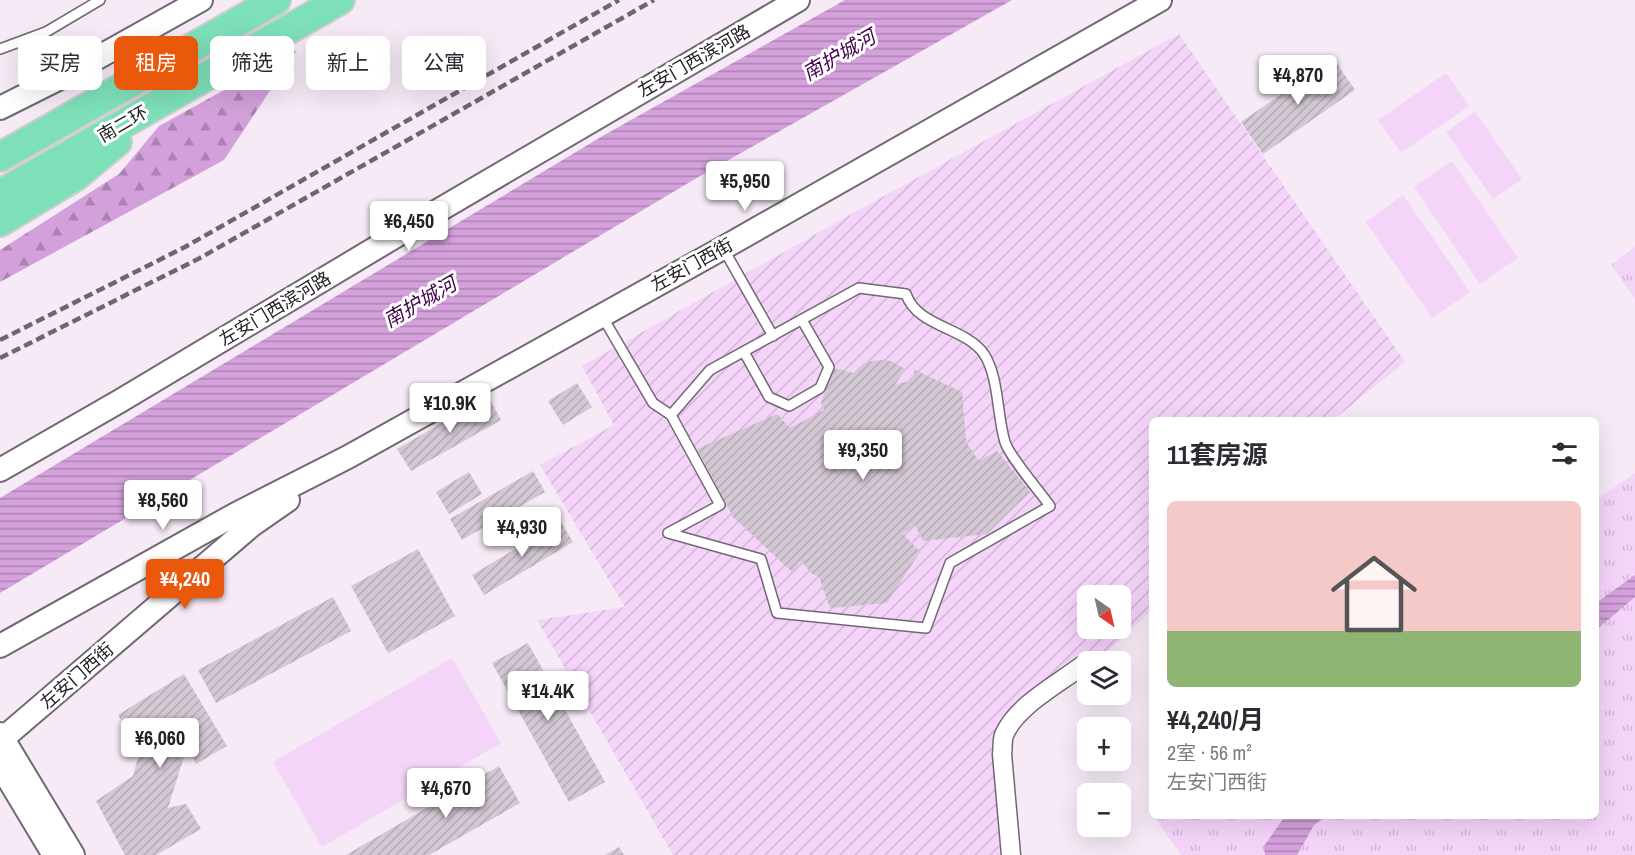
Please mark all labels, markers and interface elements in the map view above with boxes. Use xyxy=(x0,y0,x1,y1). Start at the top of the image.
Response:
street label: 左安门西滨河路 xyxy=(633,18,755,103)
water label: 南护城河 xyxy=(797,21,884,86)
chip: 买房 xyxy=(18,36,102,90)
chip: 租房 xyxy=(114,36,198,90)
chip: 筛选 xyxy=(210,36,294,90)
chip: 新上 xyxy=(306,36,390,90)
chip: 公寓 xyxy=(402,36,486,90)
pin: ¥4,870 xyxy=(1249,55,1347,106)
text: ¥4,870 xyxy=(1273,61,1323,88)
street label: 南二环 xyxy=(93,99,152,148)
pin: ¥5,950 xyxy=(696,161,794,212)
text: ¥5,950 xyxy=(720,167,770,194)
pin: ¥6,450 xyxy=(360,201,458,252)
text: ¥6,450 xyxy=(384,207,434,234)
street label: 左安门西街 xyxy=(646,232,737,297)
street label: 左安门西滨河路 xyxy=(214,265,335,352)
water label: 南护城河 xyxy=(378,268,465,333)
pin: ¥10.9K xyxy=(401,383,499,434)
text: ¥10.9K xyxy=(424,389,476,416)
pin: ¥9,350 xyxy=(814,430,912,481)
text: ¥9,350 xyxy=(838,436,888,463)
text: 11套房源 xyxy=(1167,437,1268,472)
icon: filters xyxy=(1548,437,1581,470)
pin: ¥8,560 xyxy=(114,480,212,531)
text: ¥8,560 xyxy=(138,486,188,513)
pin: ¥4,930 xyxy=(473,507,571,558)
text: ¥4,930 xyxy=(497,513,547,540)
icon: home xyxy=(1320,540,1428,648)
pin: ¥4,240 xyxy=(136,559,234,610)
text: ¥4,240 xyxy=(160,565,210,592)
north arrow xyxy=(1077,585,1131,639)
map controls xyxy=(1077,585,1131,837)
street label: 左安门西街 xyxy=(35,637,119,715)
button: layers xyxy=(1077,651,1131,705)
pin: ¥14.4K xyxy=(499,671,597,722)
text: ¥14.4K xyxy=(522,677,574,704)
text: ¥4,240/月 xyxy=(1167,702,1264,737)
button: + xyxy=(1077,717,1131,771)
pin: ¥6,060 xyxy=(111,718,209,769)
text: ¥6,060 xyxy=(135,724,185,751)
text: 2室 · 56 m² xyxy=(1167,739,1252,766)
pin: ¥4,670 xyxy=(397,768,495,819)
text: 左安门西街 xyxy=(1167,768,1267,795)
text: ¥4,670 xyxy=(421,774,471,801)
button: − xyxy=(1077,783,1131,837)

